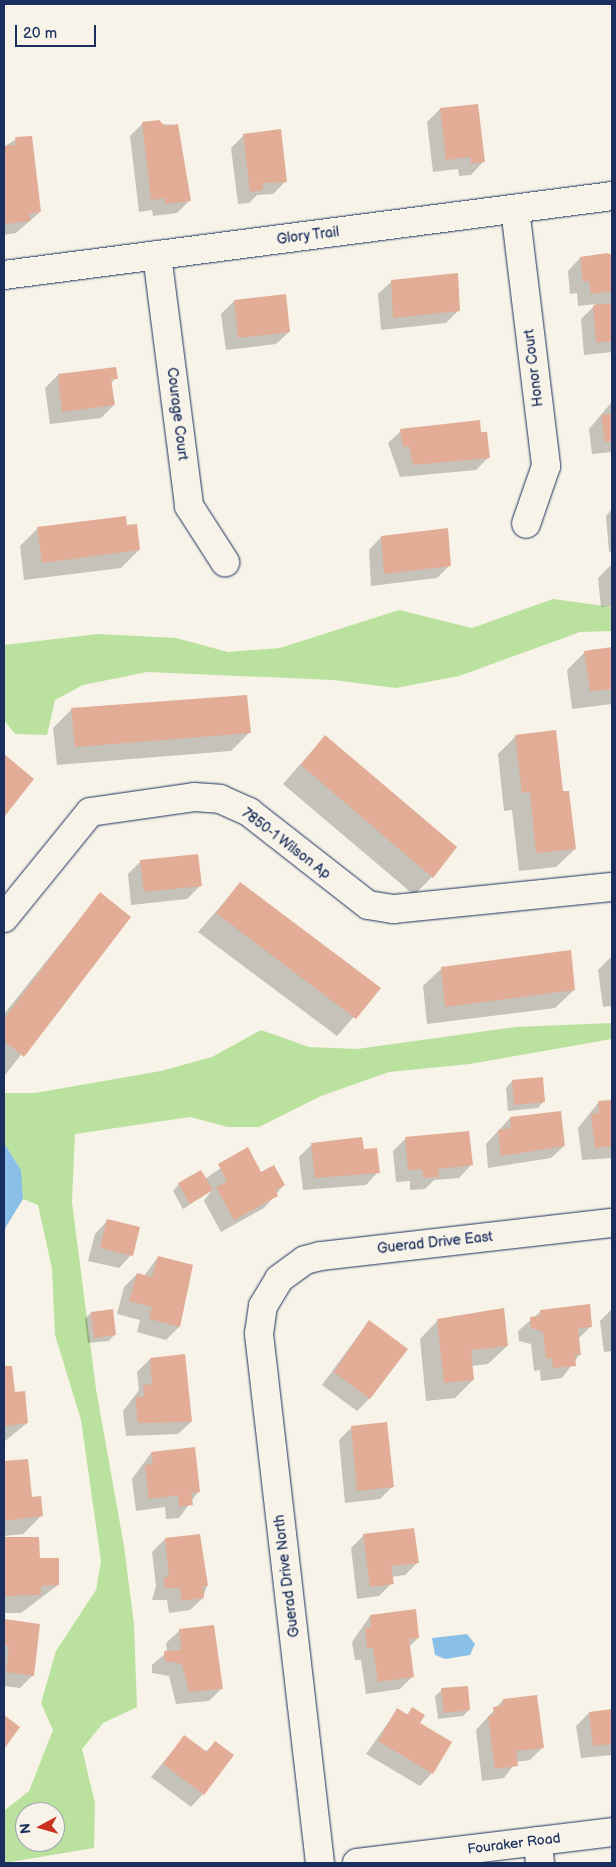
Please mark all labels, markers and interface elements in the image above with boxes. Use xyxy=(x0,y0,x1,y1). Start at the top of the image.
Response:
scale bar xyxy=(18,15,99,47)
text: 20 m xyxy=(23,24,57,43)
street label: Glory Trail xyxy=(275,224,341,248)
street label: Honor Court xyxy=(521,328,547,408)
street label: Courage Court xyxy=(163,367,191,461)
street label: 7850-1 Wilson Ap xyxy=(238,805,334,883)
street label: Guerad Drive East xyxy=(376,1229,494,1257)
street label: Guerad Drive North xyxy=(271,1514,303,1638)
north arrow xyxy=(15,1802,65,1852)
text: N xyxy=(17,1822,35,1835)
street label: Fouraker Road xyxy=(466,1830,562,1858)

